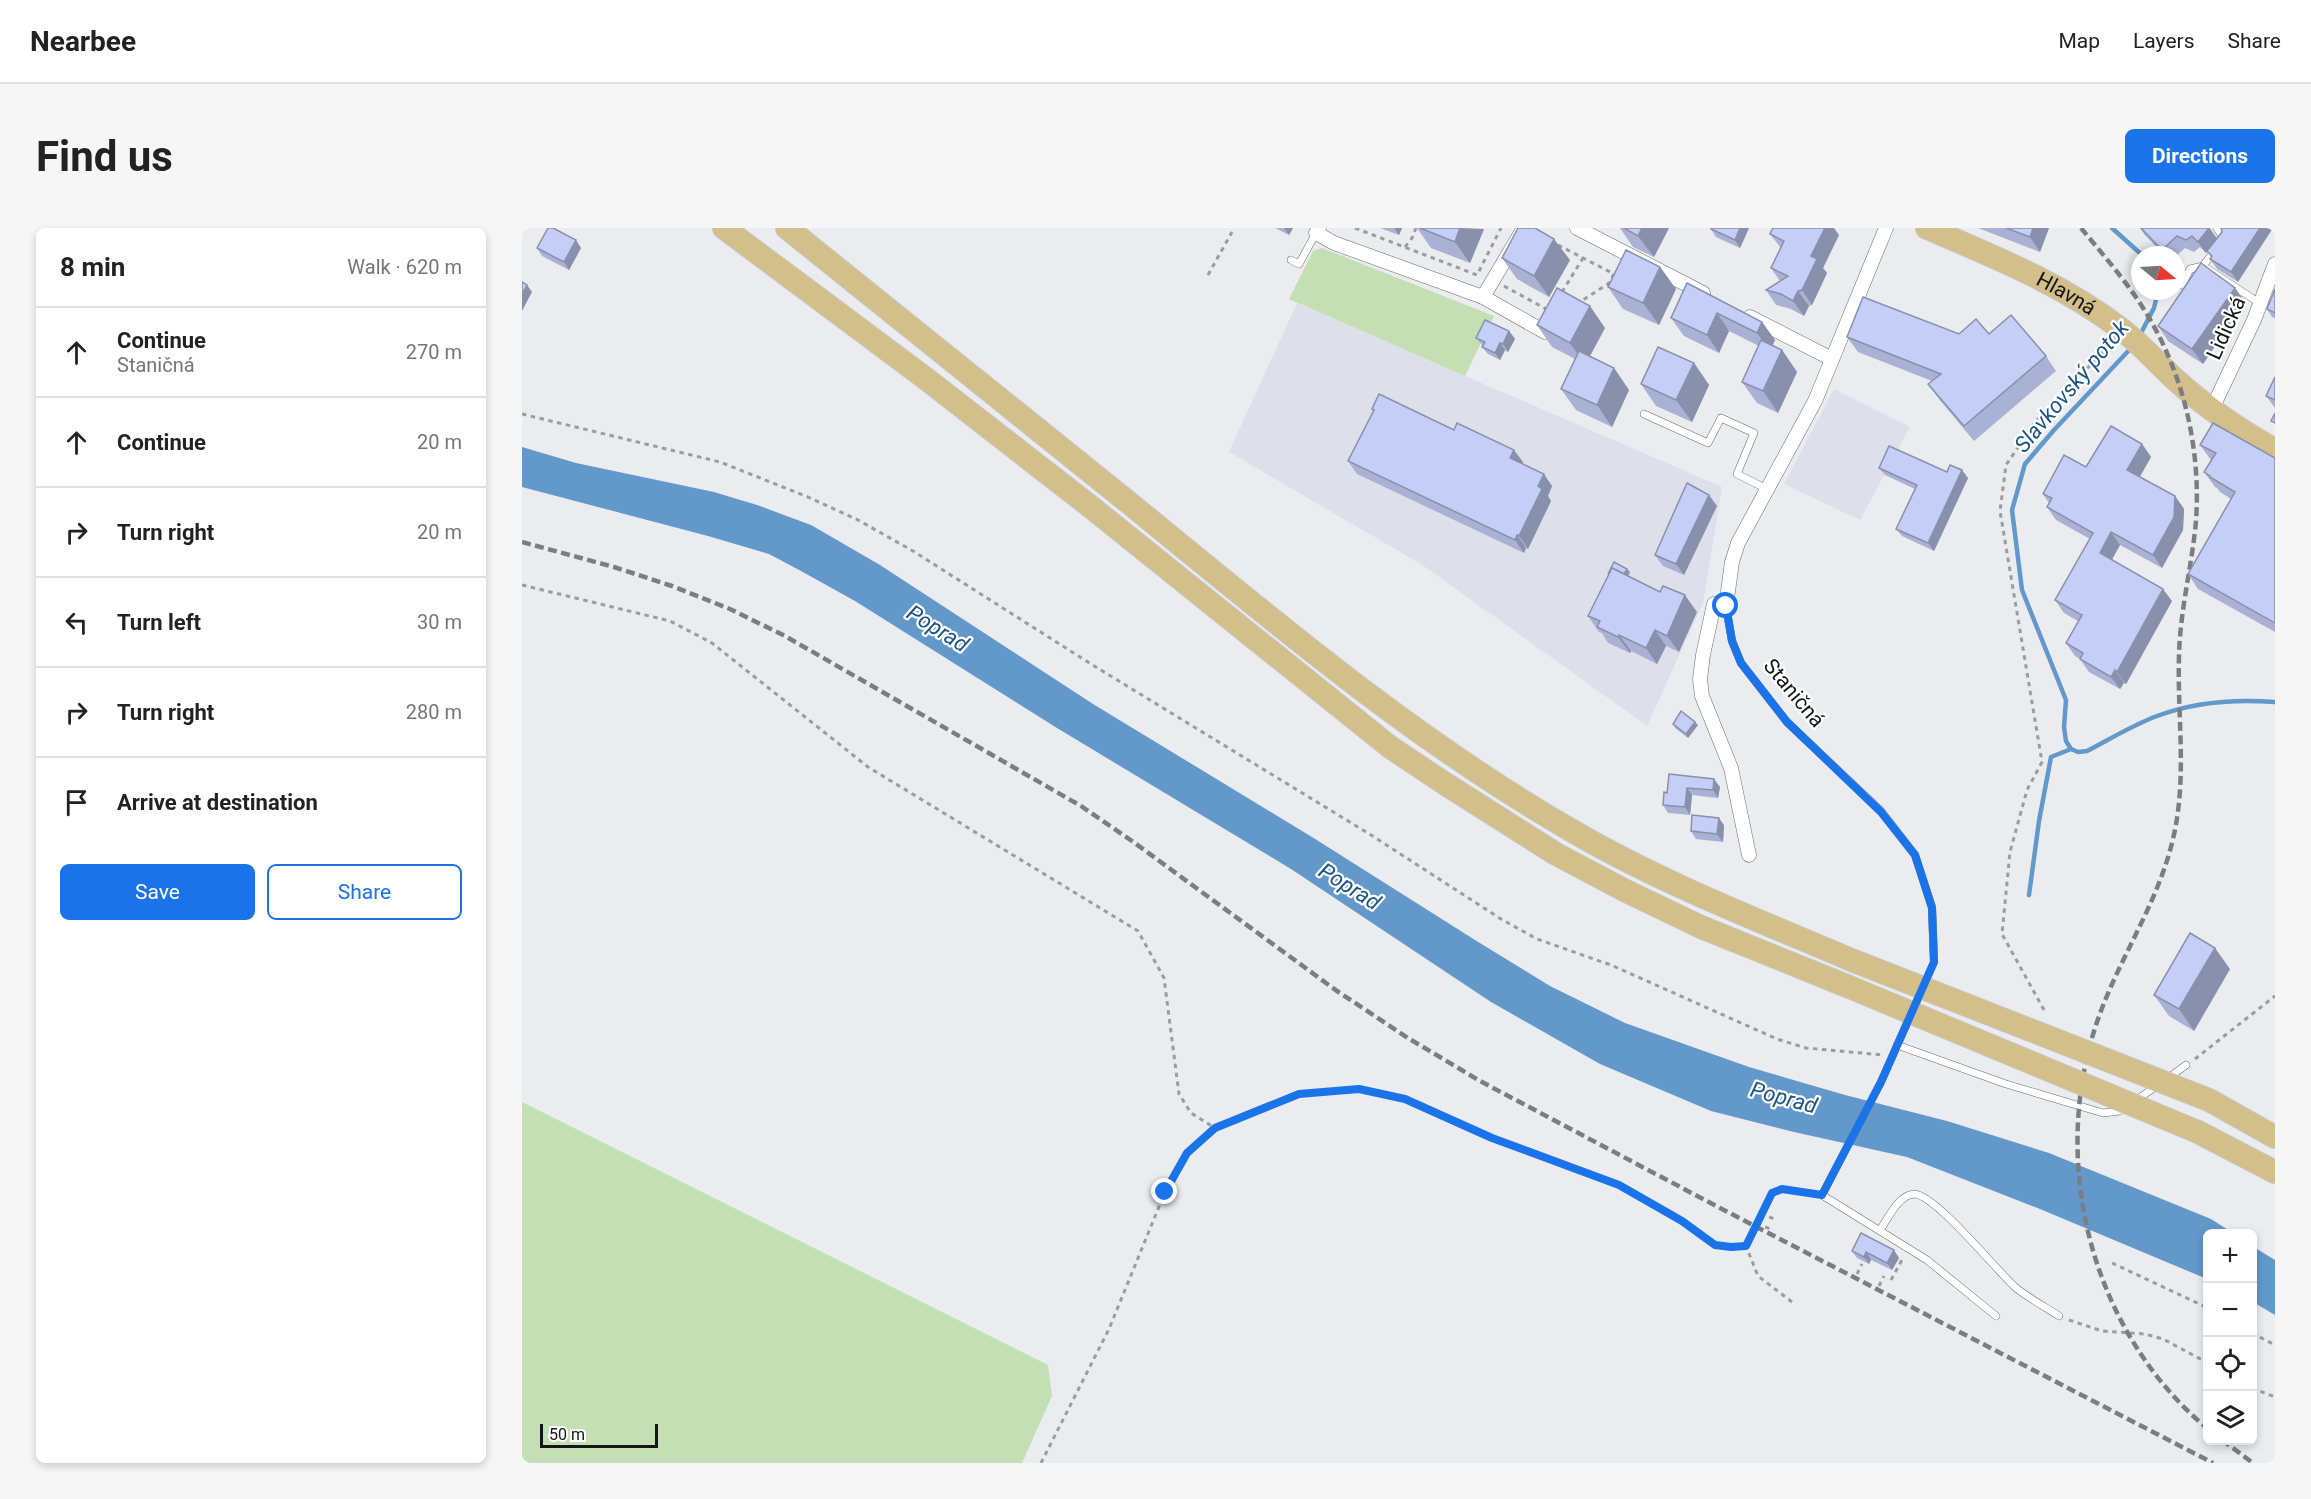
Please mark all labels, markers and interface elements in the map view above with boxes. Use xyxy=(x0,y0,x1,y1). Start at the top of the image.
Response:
text: Nearbee xyxy=(30,25,136,58)
text: Map xyxy=(2058,29,2100,53)
text: Layers xyxy=(2133,29,2194,53)
text: Share xyxy=(2227,29,2281,53)
button: Directions xyxy=(2125,129,2275,183)
text: Find us xyxy=(36,132,173,181)
north arrow xyxy=(2131,246,2185,300)
text: 8 min xyxy=(60,252,125,282)
text: Walk · 620 m xyxy=(347,255,462,279)
street label: Hlavná xyxy=(2032,267,2100,320)
street label: Lidická xyxy=(2202,293,2250,363)
water label: Slavkovský potok xyxy=(2009,315,2134,457)
text: Continue xyxy=(117,328,206,353)
icon: ahead xyxy=(60,336,93,369)
text: 270 m xyxy=(406,340,462,364)
text: Staničná xyxy=(117,353,195,377)
icon: ahead xyxy=(60,426,93,459)
text: Continue xyxy=(117,430,206,455)
text: 20 m xyxy=(417,430,462,454)
icon: right xyxy=(60,516,93,549)
text: Turn right xyxy=(117,520,214,545)
text: 20 m xyxy=(417,520,462,544)
route start xyxy=(1712,592,1738,618)
water label: Poprad xyxy=(902,600,974,658)
icon: left xyxy=(60,606,93,639)
text: Turn left xyxy=(117,610,201,635)
text: 30 m xyxy=(417,610,462,634)
street label: Staničná xyxy=(1759,654,1829,732)
icon: right xyxy=(60,696,93,729)
text: Turn right xyxy=(117,700,214,725)
text: 280 m xyxy=(406,700,462,724)
icon: arrive xyxy=(60,786,93,819)
text: Arrive at destination xyxy=(117,790,318,815)
water label: Poprad xyxy=(1314,858,1386,916)
button: Save xyxy=(60,864,255,920)
button: Share xyxy=(267,864,462,920)
water label: Poprad xyxy=(1748,1077,1821,1119)
route end xyxy=(1151,1178,1177,1204)
map controls xyxy=(2203,1229,2257,1445)
button: + xyxy=(2203,1229,2257,1283)
button: − xyxy=(2203,1283,2257,1337)
button: locate xyxy=(2203,1337,2257,1391)
button: layers xyxy=(2203,1391,2257,1445)
scale bar xyxy=(540,1421,658,1448)
text: 50 m xyxy=(549,1425,585,1444)

